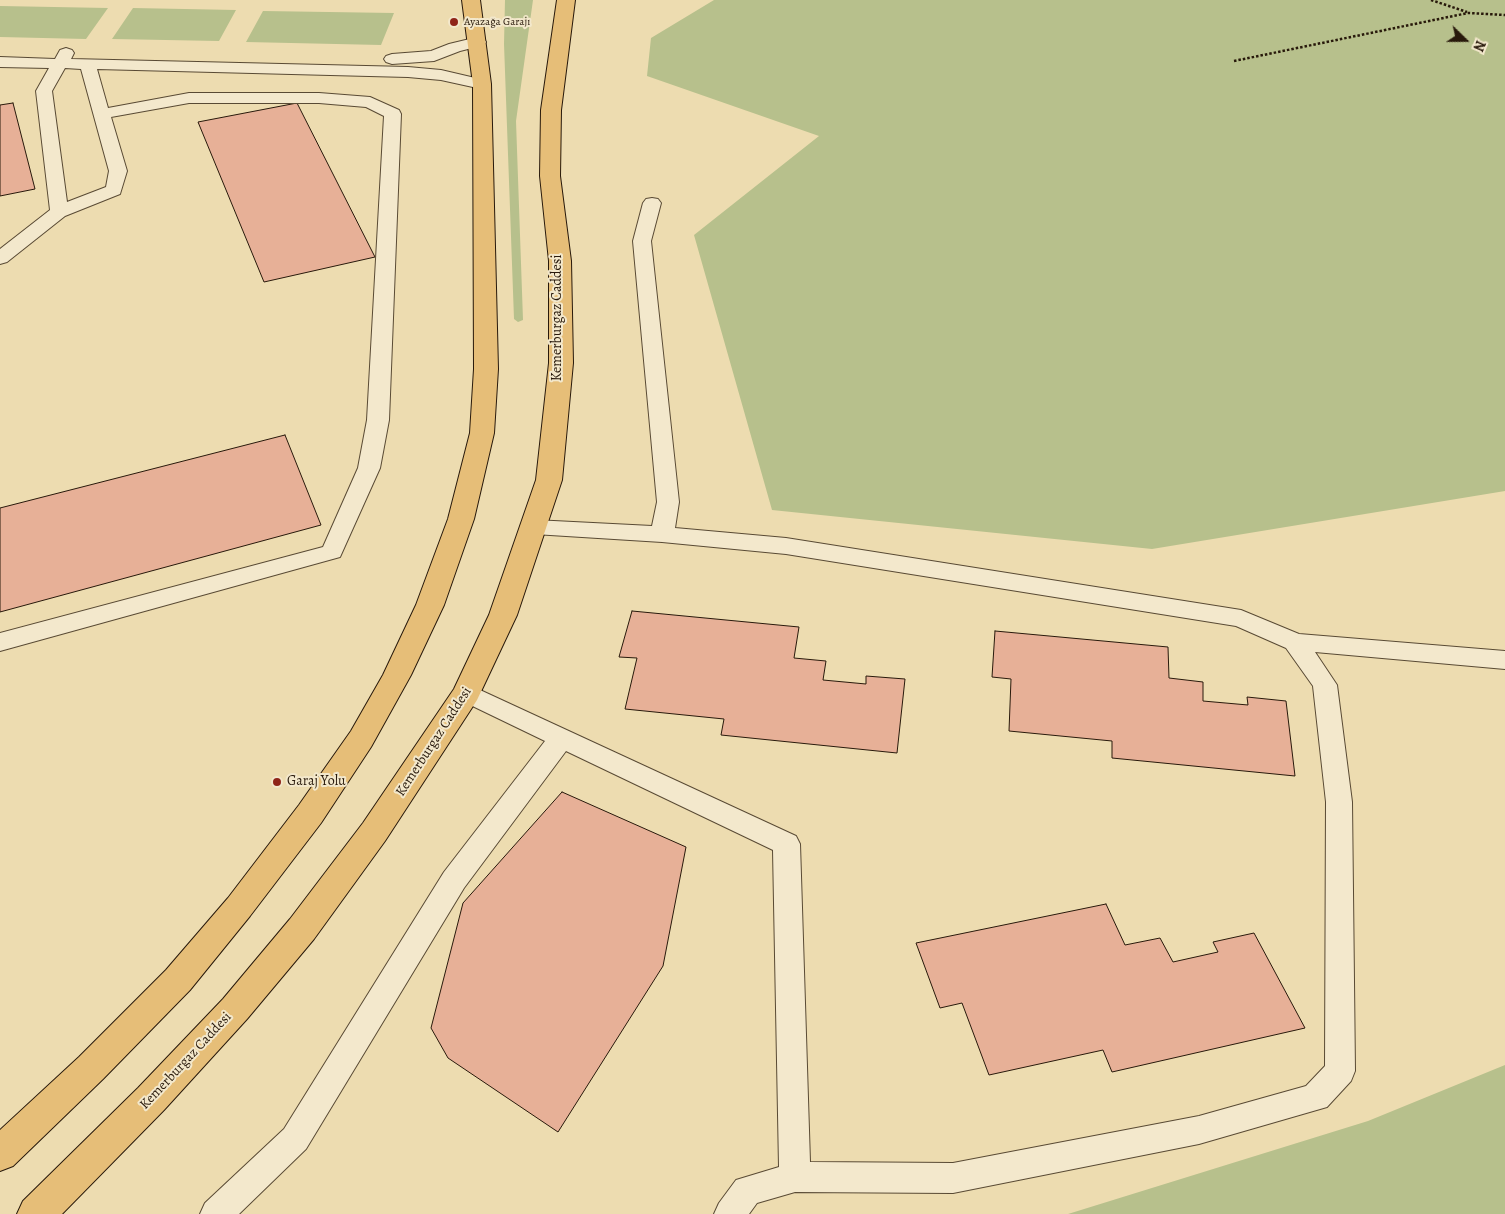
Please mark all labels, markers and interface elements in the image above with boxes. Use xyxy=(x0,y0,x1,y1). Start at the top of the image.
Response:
place label: Ayazağa Garajı xyxy=(464,15,530,29)
north arrow xyxy=(1440,15,1490,65)
marker: Ayazağa Garajı xyxy=(448,16,460,28)
text: N xyxy=(1469,38,1490,54)
street label: Kemerburgaz Caddesi xyxy=(550,255,566,381)
street label: Kemerburgaz Caddesi xyxy=(392,684,476,800)
place label: Garaj Yolu xyxy=(287,774,346,790)
marker: Garaj Yolu xyxy=(271,776,283,788)
street label: Kemerburgaz Caddesi xyxy=(137,1009,235,1113)

